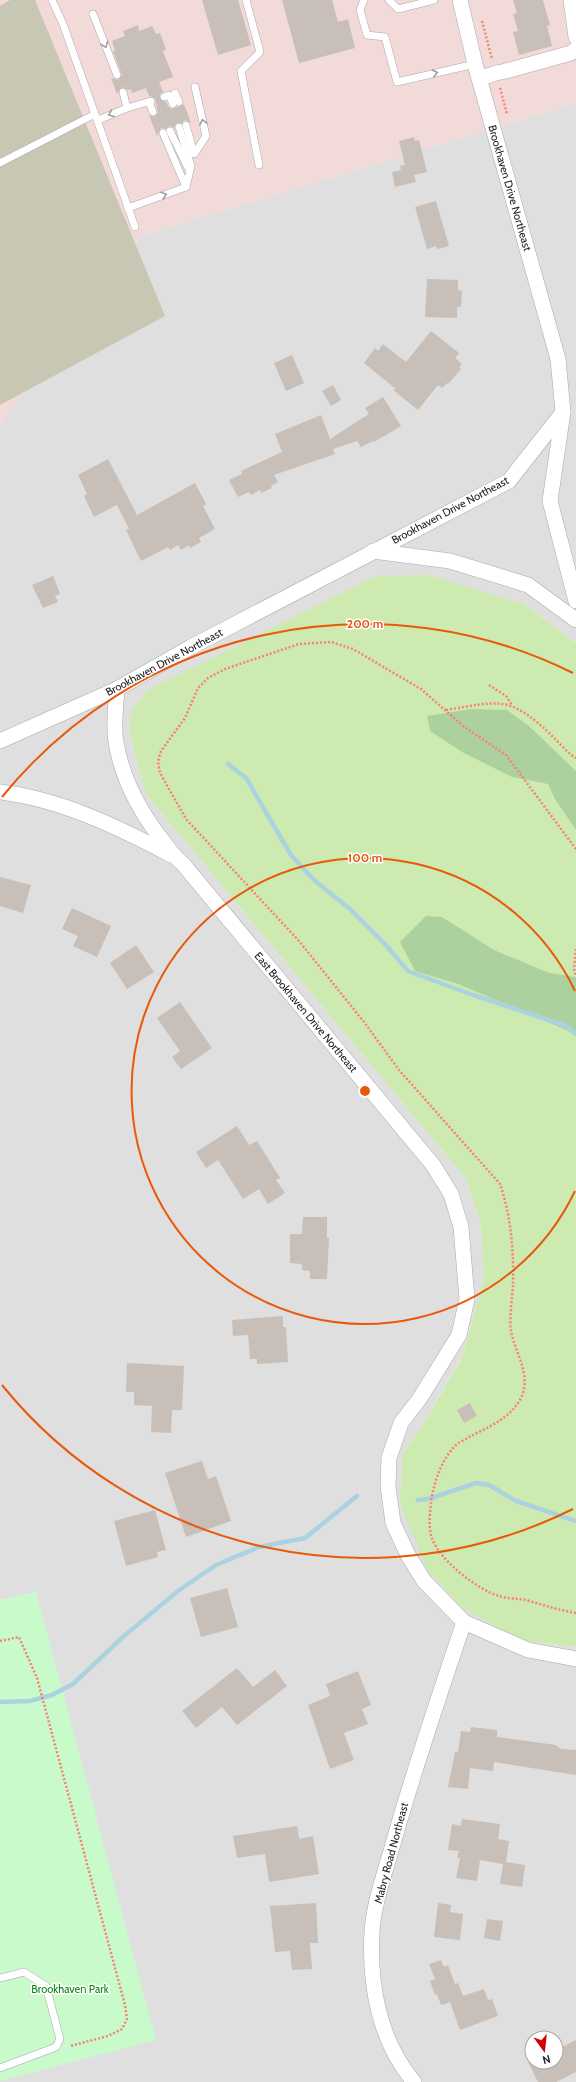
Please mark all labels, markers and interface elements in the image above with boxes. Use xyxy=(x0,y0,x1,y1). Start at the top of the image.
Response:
one-way arrow xyxy=(100,40,108,48)
one-way arrow xyxy=(431,70,438,78)
one-way arrow xyxy=(107,110,114,118)
one-way arrow xyxy=(199,118,207,125)
street label: Brookhaven Drive Northeast xyxy=(485,123,535,253)
one-way arrow xyxy=(161,191,168,199)
street label: Brookhaven Drive Northeast xyxy=(389,473,511,547)
text: 200 m xyxy=(347,616,383,631)
street label: Brookhaven Drive Northeast xyxy=(103,625,225,699)
text: 100 m xyxy=(348,850,382,865)
street label: East Brookhaven Drive Northeast xyxy=(252,949,361,1075)
centre of rings xyxy=(358,1084,372,1098)
street label: Mabry Road Northeast xyxy=(371,1801,411,1905)
park label: Brookhaven Park xyxy=(31,1982,109,1996)
north arrow xyxy=(524,2030,564,2070)
text: N xyxy=(541,2052,552,2067)

